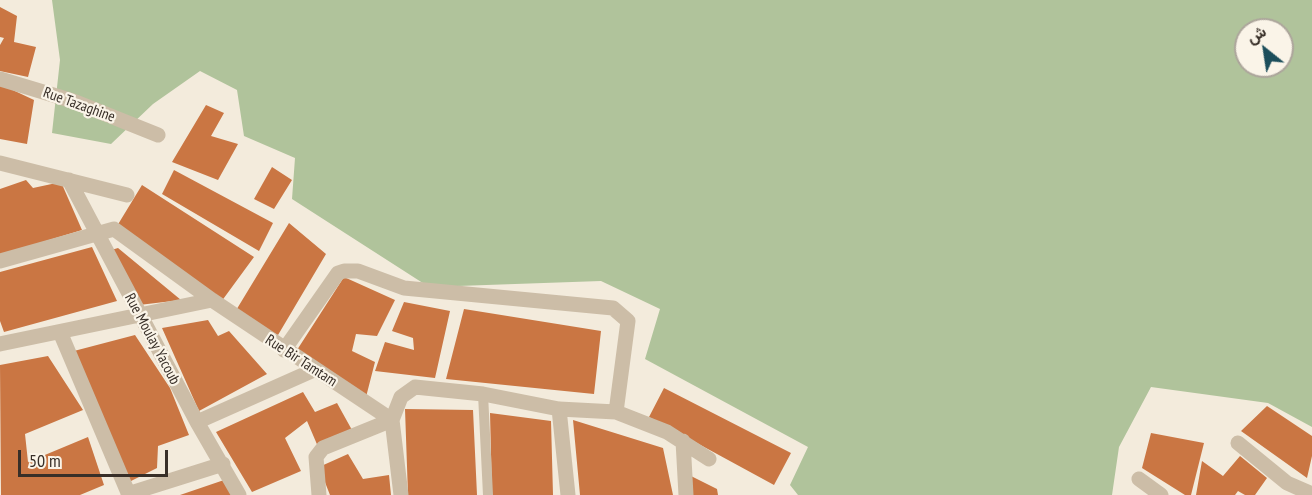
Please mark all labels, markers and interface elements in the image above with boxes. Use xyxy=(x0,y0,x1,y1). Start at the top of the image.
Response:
north arrow xyxy=(1234,18,1294,78)
text: ش xyxy=(1243,21,1269,48)
street label: Rue Tazaghine xyxy=(41,84,117,126)
street label: Rue Moulay Yacoub xyxy=(120,290,184,388)
street label: Rue Bir Tamtam xyxy=(262,331,340,391)
scale bar xyxy=(21,438,171,476)
text: 50 m xyxy=(29,449,61,472)

